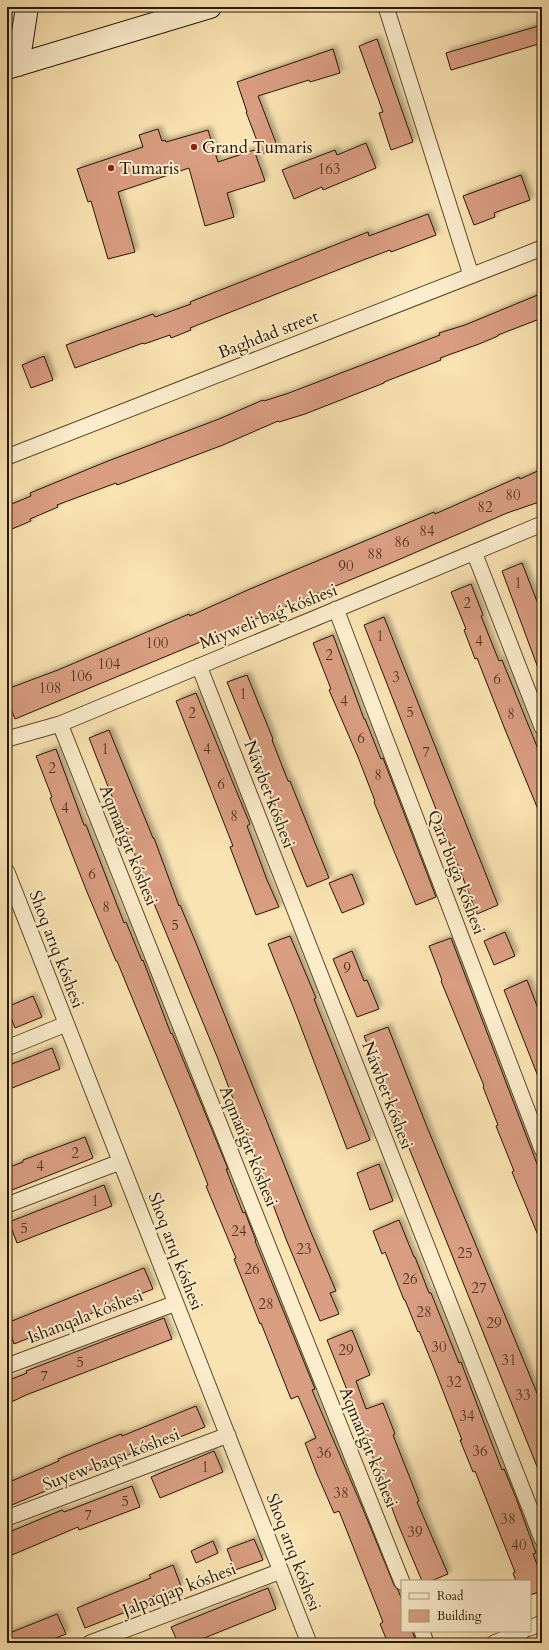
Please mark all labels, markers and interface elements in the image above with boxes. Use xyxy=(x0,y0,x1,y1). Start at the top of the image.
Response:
place label: Grand Tumaris xyxy=(202,136,313,159)
marker: Grand Tumaris xyxy=(189,142,199,152)
place label: Tumaris xyxy=(119,157,180,180)
house number: 163 xyxy=(317,159,341,179)
marker: Tumaris xyxy=(106,163,116,173)
street label: Baghdad street xyxy=(215,305,322,364)
house number: 80 xyxy=(505,485,521,505)
house number: 82 xyxy=(477,497,493,517)
house number: 84 xyxy=(419,521,435,541)
house number: 86 xyxy=(394,532,410,552)
house number: 88 xyxy=(367,544,383,564)
house number: 90 xyxy=(338,556,354,576)
house number: 1 xyxy=(514,573,522,593)
street label: Miyweli baǵ kóshesi xyxy=(196,578,341,655)
house number: 2 xyxy=(463,593,471,613)
house number: 1 xyxy=(376,626,384,646)
house number: 4 xyxy=(475,631,483,651)
house number: 100 xyxy=(145,633,169,653)
house number: 2 xyxy=(325,645,333,665)
house number: 104 xyxy=(97,654,121,674)
house number: 106 xyxy=(69,666,93,686)
house number: 3 xyxy=(392,667,400,687)
house number: 6 xyxy=(493,669,501,689)
house number: 108 xyxy=(38,678,62,698)
house number: 1 xyxy=(239,684,247,704)
house number: 4 xyxy=(340,691,348,711)
house number: 5 xyxy=(406,702,414,722)
house number: 2 xyxy=(188,703,196,723)
house number: 8 xyxy=(507,704,515,724)
house number: 6 xyxy=(357,728,365,748)
street label: Náwbet kóshesi xyxy=(238,737,301,852)
house number: 1 xyxy=(101,739,109,759)
house number: 4 xyxy=(203,739,211,759)
house number: 7 xyxy=(422,742,430,762)
house number: 2 xyxy=(48,758,56,778)
house number: 8 xyxy=(374,765,382,785)
house number: 6 xyxy=(217,774,225,794)
street label: Aqmańǵıt kóshesi xyxy=(94,781,163,909)
house number: 4 xyxy=(61,798,69,818)
house number: 8 xyxy=(230,806,238,826)
street label: Qara buǵa kóshesi xyxy=(422,807,491,938)
house number: 6 xyxy=(88,864,96,884)
street label: Shoq arıq kóshesi xyxy=(24,887,90,1011)
house number: 8 xyxy=(102,897,110,917)
house number: 5 xyxy=(171,915,179,935)
house number: 9 xyxy=(343,958,351,978)
street label: Náwbet kóshesi xyxy=(356,1038,419,1153)
street label: Aqmańǵıt kóshesi xyxy=(214,1082,283,1210)
house number: 2 xyxy=(71,1143,79,1163)
house number: 4 xyxy=(36,1156,44,1176)
street label: Shoq arıq kóshesi xyxy=(143,1189,209,1313)
house number: 1 xyxy=(91,1191,99,1211)
house number: 5 xyxy=(20,1218,28,1238)
house number: 24 xyxy=(231,1221,247,1241)
house number: 23 xyxy=(296,1239,312,1259)
house number: 25 xyxy=(457,1243,473,1263)
house number: 26 xyxy=(244,1259,260,1279)
house number: 26 xyxy=(402,1269,418,1289)
house number: 27 xyxy=(471,1278,487,1298)
street label: Ishanqala kóshesi xyxy=(24,1284,146,1349)
house number: 28 xyxy=(258,1294,274,1314)
house number: 28 xyxy=(416,1302,432,1322)
house number: 29 xyxy=(486,1313,502,1333)
house number: 30 xyxy=(431,1337,447,1357)
house number: 29 xyxy=(338,1340,354,1360)
house number: 31 xyxy=(501,1350,517,1370)
house number: 5 xyxy=(76,1352,84,1372)
house number: 7 xyxy=(40,1366,48,1386)
house number: 32 xyxy=(446,1372,462,1392)
street label: Aqmańǵıt kóshesi xyxy=(334,1383,403,1511)
house number: 33 xyxy=(515,1385,531,1405)
house number: 34 xyxy=(459,1406,475,1426)
street label: Suyew baqsı kóshesi xyxy=(39,1423,183,1496)
house number: 36 xyxy=(472,1441,488,1461)
house number: 36 xyxy=(316,1443,332,1463)
house number: 1 xyxy=(201,1457,209,1477)
house number: 38 xyxy=(333,1483,349,1503)
street label: Shoq arıq kóshesi xyxy=(261,1490,327,1614)
house number: 5 xyxy=(121,1491,129,1511)
house number: 7 xyxy=(84,1505,92,1525)
house number: 38 xyxy=(500,1509,516,1529)
house number: 39 xyxy=(407,1522,423,1542)
house number: 40 xyxy=(511,1535,527,1555)
street label: Jalpaqjap kóshesi xyxy=(116,1557,240,1623)
legend xyxy=(401,1580,531,1632)
text: Road xyxy=(437,1588,464,1604)
text: Building xyxy=(437,1608,482,1624)

